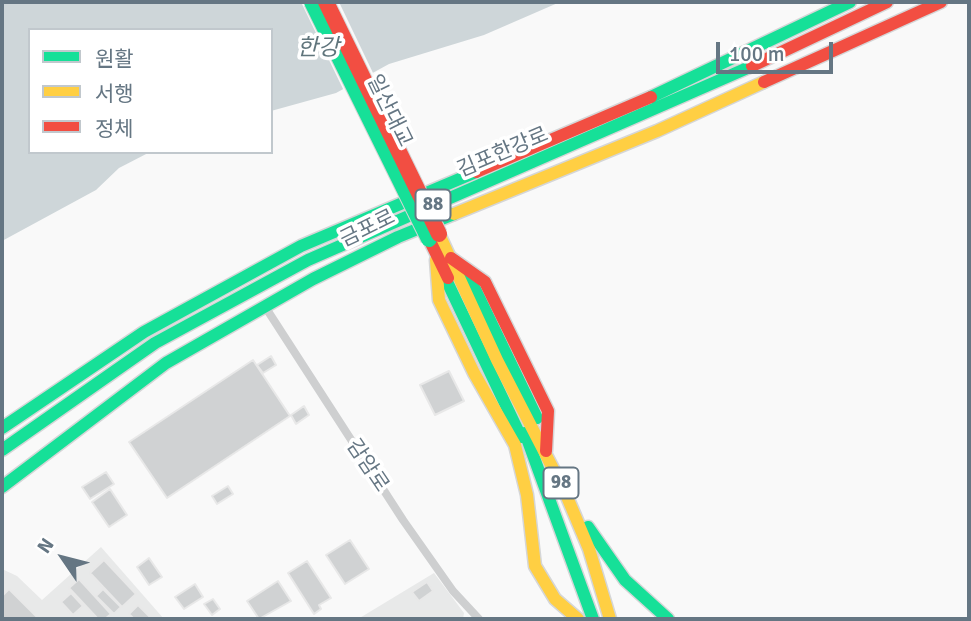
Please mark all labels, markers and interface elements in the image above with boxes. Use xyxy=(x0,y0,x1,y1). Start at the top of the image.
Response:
legend xyxy=(28,28,273,154)
scale bar xyxy=(719,28,836,72)
water label: 한강 xyxy=(297,35,339,63)
text: 100 m xyxy=(729,41,784,67)
text: 원활 xyxy=(95,46,134,72)
street label: 일산대교 xyxy=(361,71,417,151)
text: 서행 xyxy=(95,81,134,107)
text: 정체 xyxy=(95,116,134,142)
street label: 김포한강로 xyxy=(454,123,552,183)
road number: 88 xyxy=(416,190,450,220)
street label: 금포로 xyxy=(336,205,400,253)
street label: 감암로 xyxy=(340,435,394,497)
road number: 98 xyxy=(544,468,578,498)
north arrow xyxy=(28,523,98,593)
text: N xyxy=(32,534,59,558)

